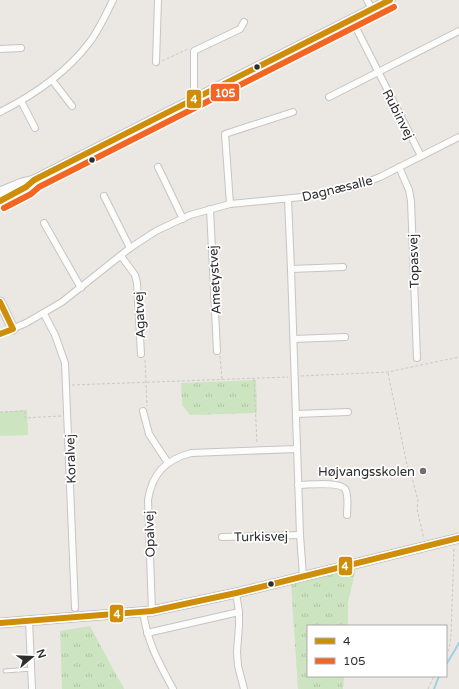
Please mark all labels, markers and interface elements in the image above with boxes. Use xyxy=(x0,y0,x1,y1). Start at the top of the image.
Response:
unlabelled marker xyxy=(252,62,262,72)
line badge: 105 xyxy=(210,83,240,102)
text: 105 xyxy=(215,87,235,100)
street label: Rubinvej xyxy=(379,87,417,142)
line badge: 4 xyxy=(186,89,202,109)
text: 4 xyxy=(191,93,198,106)
unlabelled marker xyxy=(87,155,97,165)
street label: Dagnæsalle xyxy=(300,172,374,205)
street label: Topasvej xyxy=(405,234,423,288)
street label: Ametystvej xyxy=(205,245,225,315)
street label: Agatvej xyxy=(131,291,149,339)
street label: Koralvej xyxy=(62,434,80,484)
place label: Højvangsskolen xyxy=(318,464,415,480)
marker: Højvangsskolen xyxy=(418,466,428,476)
street label: Opalvej xyxy=(141,510,159,558)
street label: Turkisvej xyxy=(234,529,288,545)
line badge: 4 xyxy=(338,556,353,576)
text: 4 xyxy=(342,560,349,573)
unlabelled marker xyxy=(266,579,276,589)
line badge: 4 xyxy=(109,604,124,623)
text: 4 xyxy=(114,608,121,621)
legend xyxy=(307,625,447,677)
text: 4 xyxy=(343,634,351,648)
north arrow xyxy=(12,637,52,677)
text: N xyxy=(33,648,49,660)
text: 105 xyxy=(343,654,366,668)

